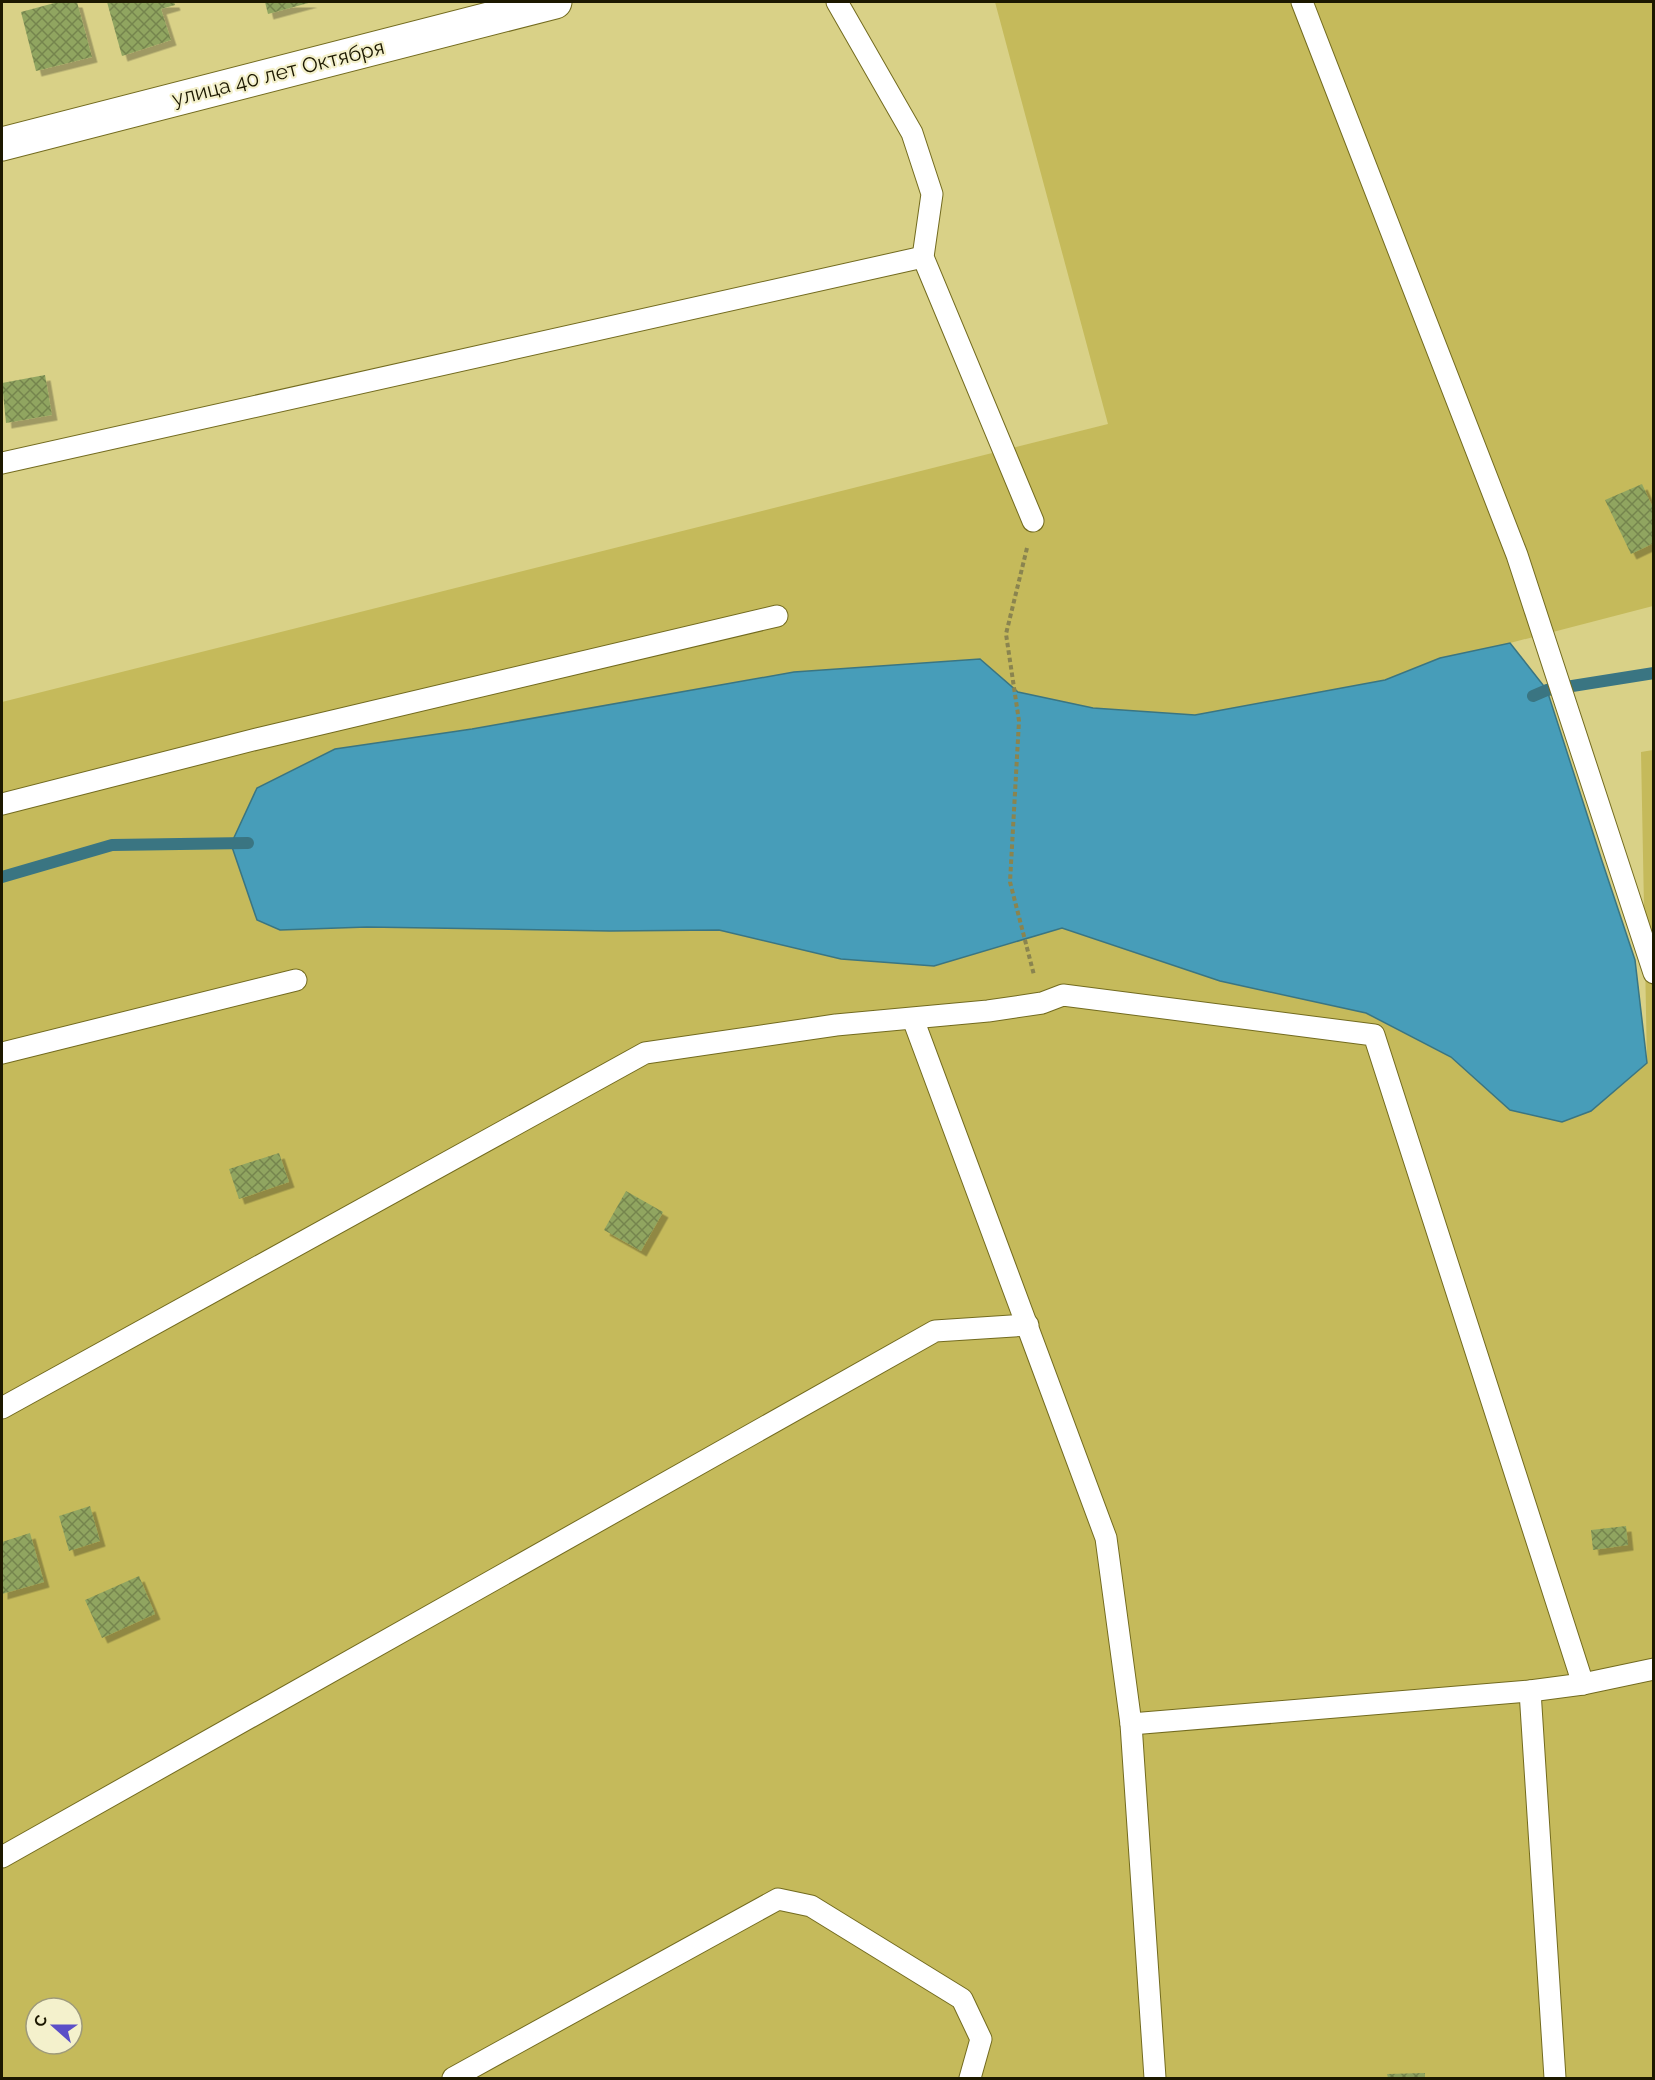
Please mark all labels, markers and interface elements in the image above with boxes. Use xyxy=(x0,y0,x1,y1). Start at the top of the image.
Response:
street label: улица 40 лет Октября xyxy=(169,34,387,111)
north arrow xyxy=(24,1996,84,2056)
text: С xyxy=(30,2012,51,2029)

